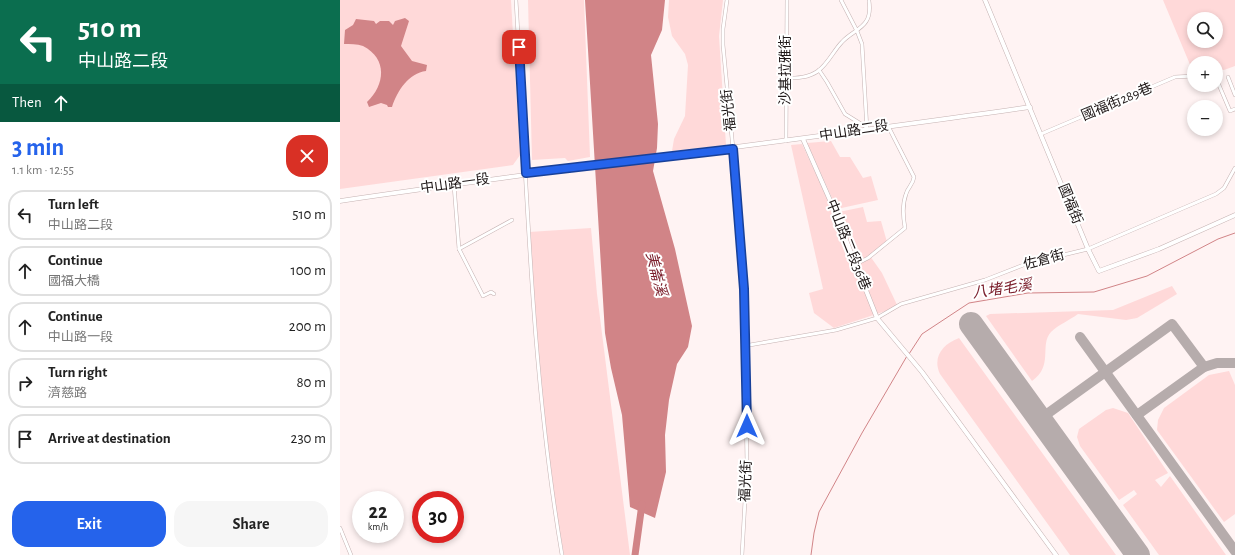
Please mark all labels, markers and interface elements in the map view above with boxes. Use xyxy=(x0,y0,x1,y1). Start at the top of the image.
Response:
map controls xyxy=(1187,12,1223,136)
button: search xyxy=(1187,12,1223,48)
text: 510 m xyxy=(78,15,142,43)
icon: left xyxy=(12,16,64,68)
pin xyxy=(502,30,536,64)
street label: 沙基拉雅街 xyxy=(777,35,793,105)
icon: arrive xyxy=(508,36,530,58)
text: 中山路二段 xyxy=(78,53,168,71)
button: + xyxy=(1187,56,1223,92)
street label: 國福街289巷 xyxy=(1079,80,1155,123)
street label: 福光街 xyxy=(719,88,738,132)
icon: ahead xyxy=(50,92,72,114)
text: Then xyxy=(12,95,42,110)
button: − xyxy=(1187,100,1223,136)
street label: 中山路二段 xyxy=(818,118,890,143)
button: close xyxy=(286,135,328,177)
text: 3 min xyxy=(12,136,64,160)
text: 1.1 km · 12:55 xyxy=(12,164,74,177)
street label: 中山路一段 xyxy=(419,171,491,196)
street label: 國福街 xyxy=(1056,182,1085,226)
text: Turn left xyxy=(48,197,99,212)
street label: 中山路二段36巷 xyxy=(823,197,873,292)
icon: left xyxy=(14,204,36,226)
text: 510 m xyxy=(292,207,326,222)
text: 中山路二段 xyxy=(48,219,113,232)
street label: 佐倉街 xyxy=(1022,247,1066,272)
water label: 美崙溪 xyxy=(643,250,670,300)
text: Continue xyxy=(48,253,103,268)
icon: ahead xyxy=(14,260,36,282)
text: 100 m xyxy=(291,263,326,278)
text: 國福大橋 xyxy=(48,275,100,288)
water label: 八堵毛溪 xyxy=(971,276,1035,301)
text: Continue xyxy=(48,309,103,324)
icon: ahead xyxy=(14,316,36,338)
text: 200 m xyxy=(289,319,326,334)
text: 中山路一段 xyxy=(48,331,113,344)
text: Turn right xyxy=(48,365,107,380)
icon: right xyxy=(14,372,36,394)
text: 80 m xyxy=(296,375,326,390)
text: 濟慈路 xyxy=(48,387,87,400)
position arrow xyxy=(726,405,768,447)
icon: arrive xyxy=(14,428,36,450)
text: Arrive at destination xyxy=(48,431,171,446)
text: 230 m xyxy=(291,431,326,446)
street label: 福光街 xyxy=(737,460,754,502)
speed limit sign: 30 xyxy=(412,491,464,543)
button: Exit xyxy=(12,501,166,547)
button: Share xyxy=(174,501,328,547)
text: 22 xyxy=(369,502,387,522)
text: km/h xyxy=(368,522,388,532)

